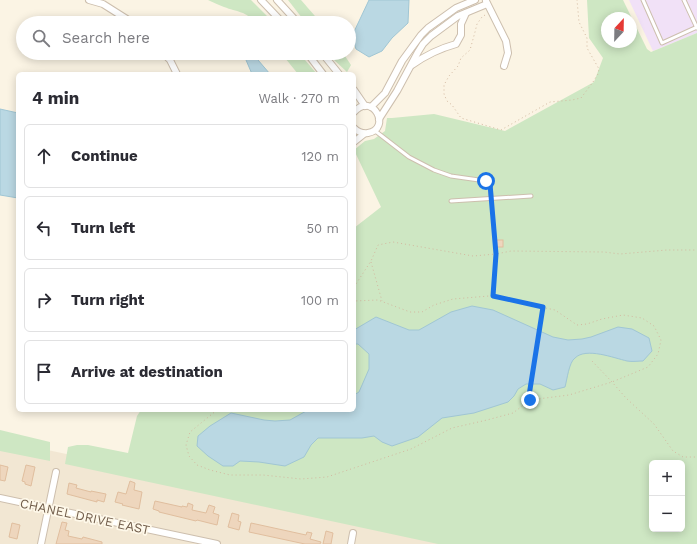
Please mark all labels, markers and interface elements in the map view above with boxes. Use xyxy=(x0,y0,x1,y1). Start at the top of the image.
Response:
north arrow xyxy=(601,12,637,48)
search box xyxy=(16,16,356,60)
icon: search xyxy=(30,27,52,49)
text: Search here xyxy=(62,29,150,47)
text: 4 min xyxy=(32,88,79,108)
text: Walk · 270 m xyxy=(259,91,340,106)
icon: ahead xyxy=(33,145,55,167)
text: Continue xyxy=(71,147,138,165)
text: 120 m xyxy=(301,149,339,164)
route start xyxy=(477,172,495,190)
icon: left xyxy=(33,217,55,239)
text: Turn left xyxy=(71,219,135,237)
text: 50 m xyxy=(307,221,339,236)
icon: right xyxy=(33,289,55,311)
text: Turn right xyxy=(71,291,144,309)
text: 100 m xyxy=(301,293,339,308)
icon: arrive xyxy=(33,361,55,383)
text: Arrive at destination xyxy=(71,363,223,381)
route end xyxy=(521,391,539,409)
map controls xyxy=(649,460,685,532)
button: + xyxy=(649,460,685,496)
street label: CHANEL DRIVE EAST xyxy=(19,495,151,538)
button: − xyxy=(649,496,685,532)

